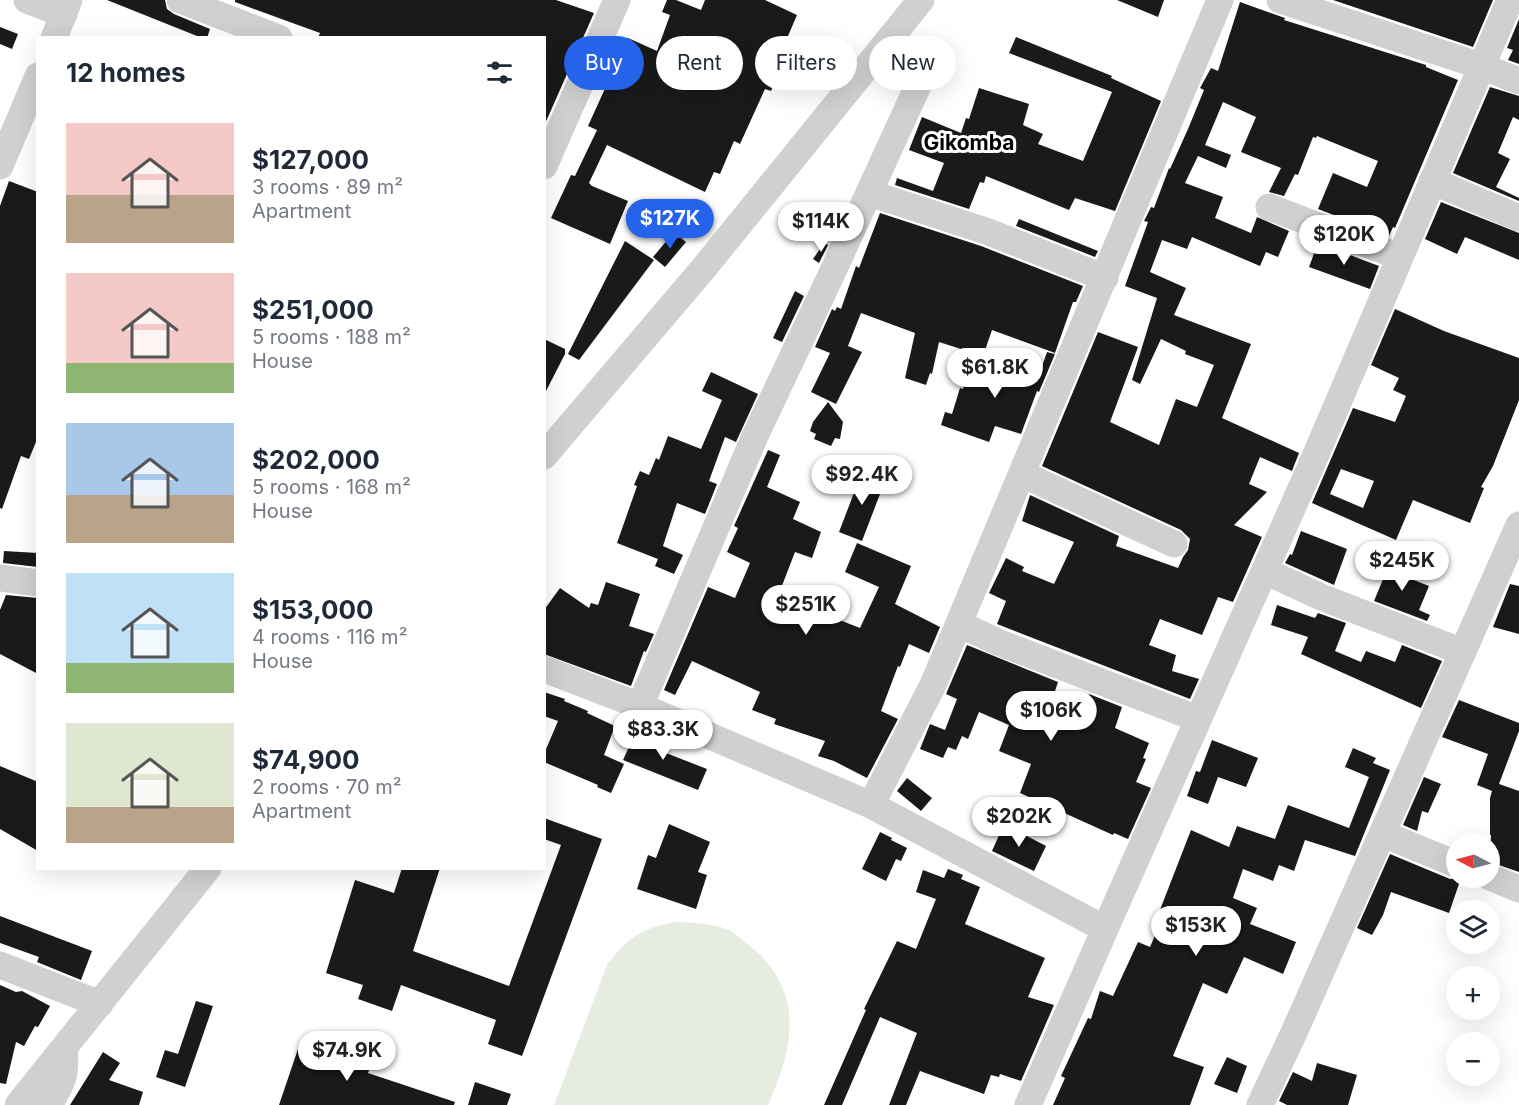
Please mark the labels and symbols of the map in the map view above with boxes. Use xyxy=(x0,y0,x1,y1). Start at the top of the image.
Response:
district label: Gikomba xyxy=(924,130,1014,155)
pin: $127K xyxy=(628,199,712,250)
pin: $114K xyxy=(779,202,863,253)
pin: $120K xyxy=(1302,215,1386,266)
pin: $61.8K xyxy=(946,348,1044,399)
pin: $92.4K xyxy=(813,455,911,506)
pin: $245K xyxy=(1360,541,1444,592)
pin: $251K xyxy=(764,585,848,636)
pin: $106K xyxy=(1009,691,1093,742)
pin: $83.3K xyxy=(614,710,712,761)
pin: $202K xyxy=(977,797,1061,848)
north arrow xyxy=(1446,834,1500,888)
pin: $153K xyxy=(1154,906,1238,957)
pin: $74.9K xyxy=(298,1031,396,1082)

